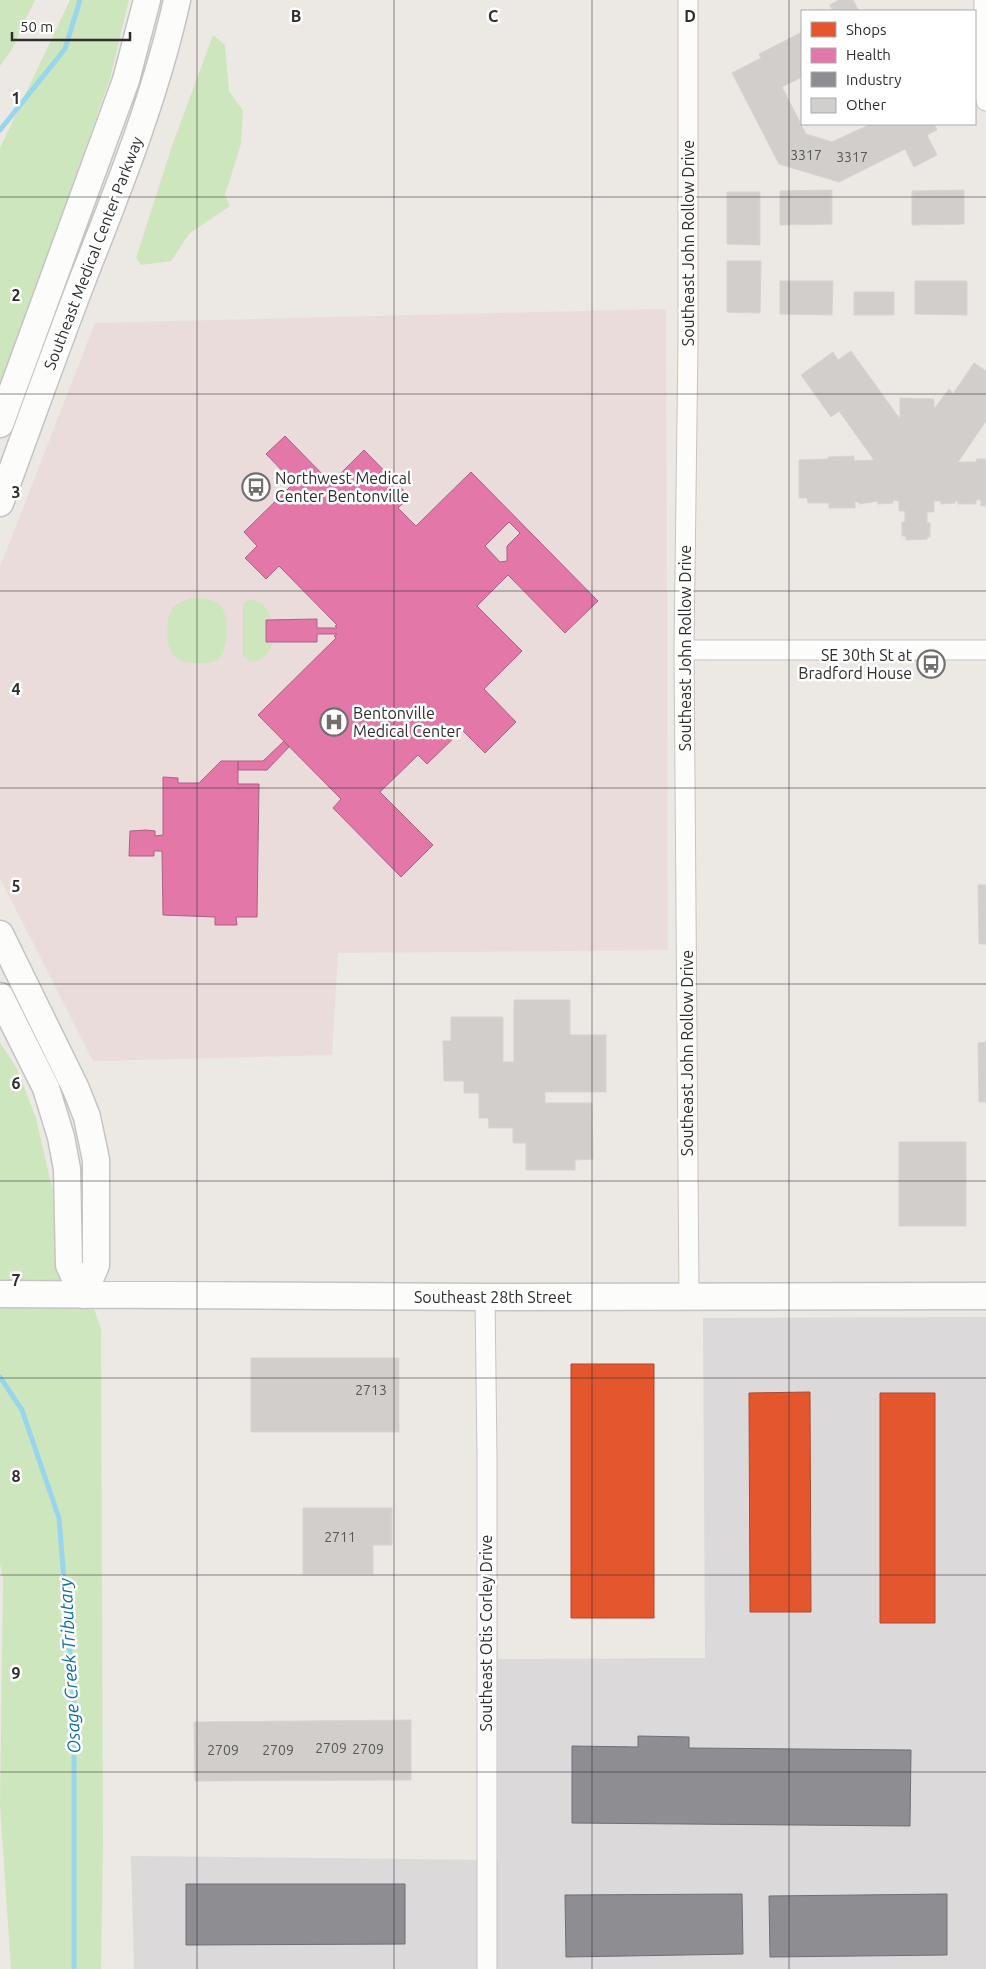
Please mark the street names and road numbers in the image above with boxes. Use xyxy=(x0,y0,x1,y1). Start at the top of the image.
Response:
street label: Southeast Medical Center Parkway xyxy=(40,134,146,372)
street label: Southeast John Rollow Drive xyxy=(679,140,697,346)
street label: Southeast John Rollow Drive xyxy=(676,545,694,751)
street label: Southeast John Rollow Drive xyxy=(678,950,696,1156)
street label: Southeast 28th Street xyxy=(414,1288,573,1306)
street label: Southeast Otis Corley Drive xyxy=(477,1535,495,1731)

